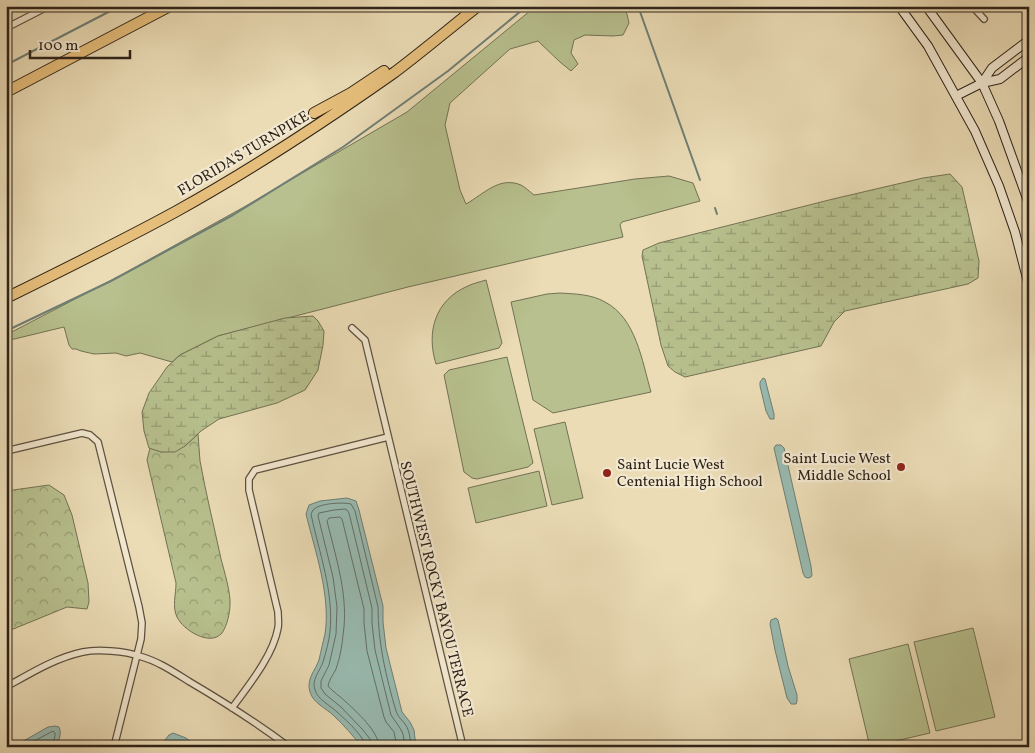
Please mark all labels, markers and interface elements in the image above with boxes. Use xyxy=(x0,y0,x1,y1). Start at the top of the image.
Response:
scale bar xyxy=(30,28,130,60)
text: 100 m xyxy=(38,36,78,57)
street label: FLORIDA'S TURNPIKE xyxy=(174,107,314,202)
place label: Saint Lucie West Middle School xyxy=(783,449,891,487)
place label: Saint Lucie West Centenial High School xyxy=(617,455,763,493)
street label: SOUTHWEST ROCKY BAYOU TERRACE xyxy=(394,459,478,720)
marker: Saint Lucie West Middle School xyxy=(895,461,907,473)
marker: Saint Lucie West Centenial High School xyxy=(601,467,613,479)

